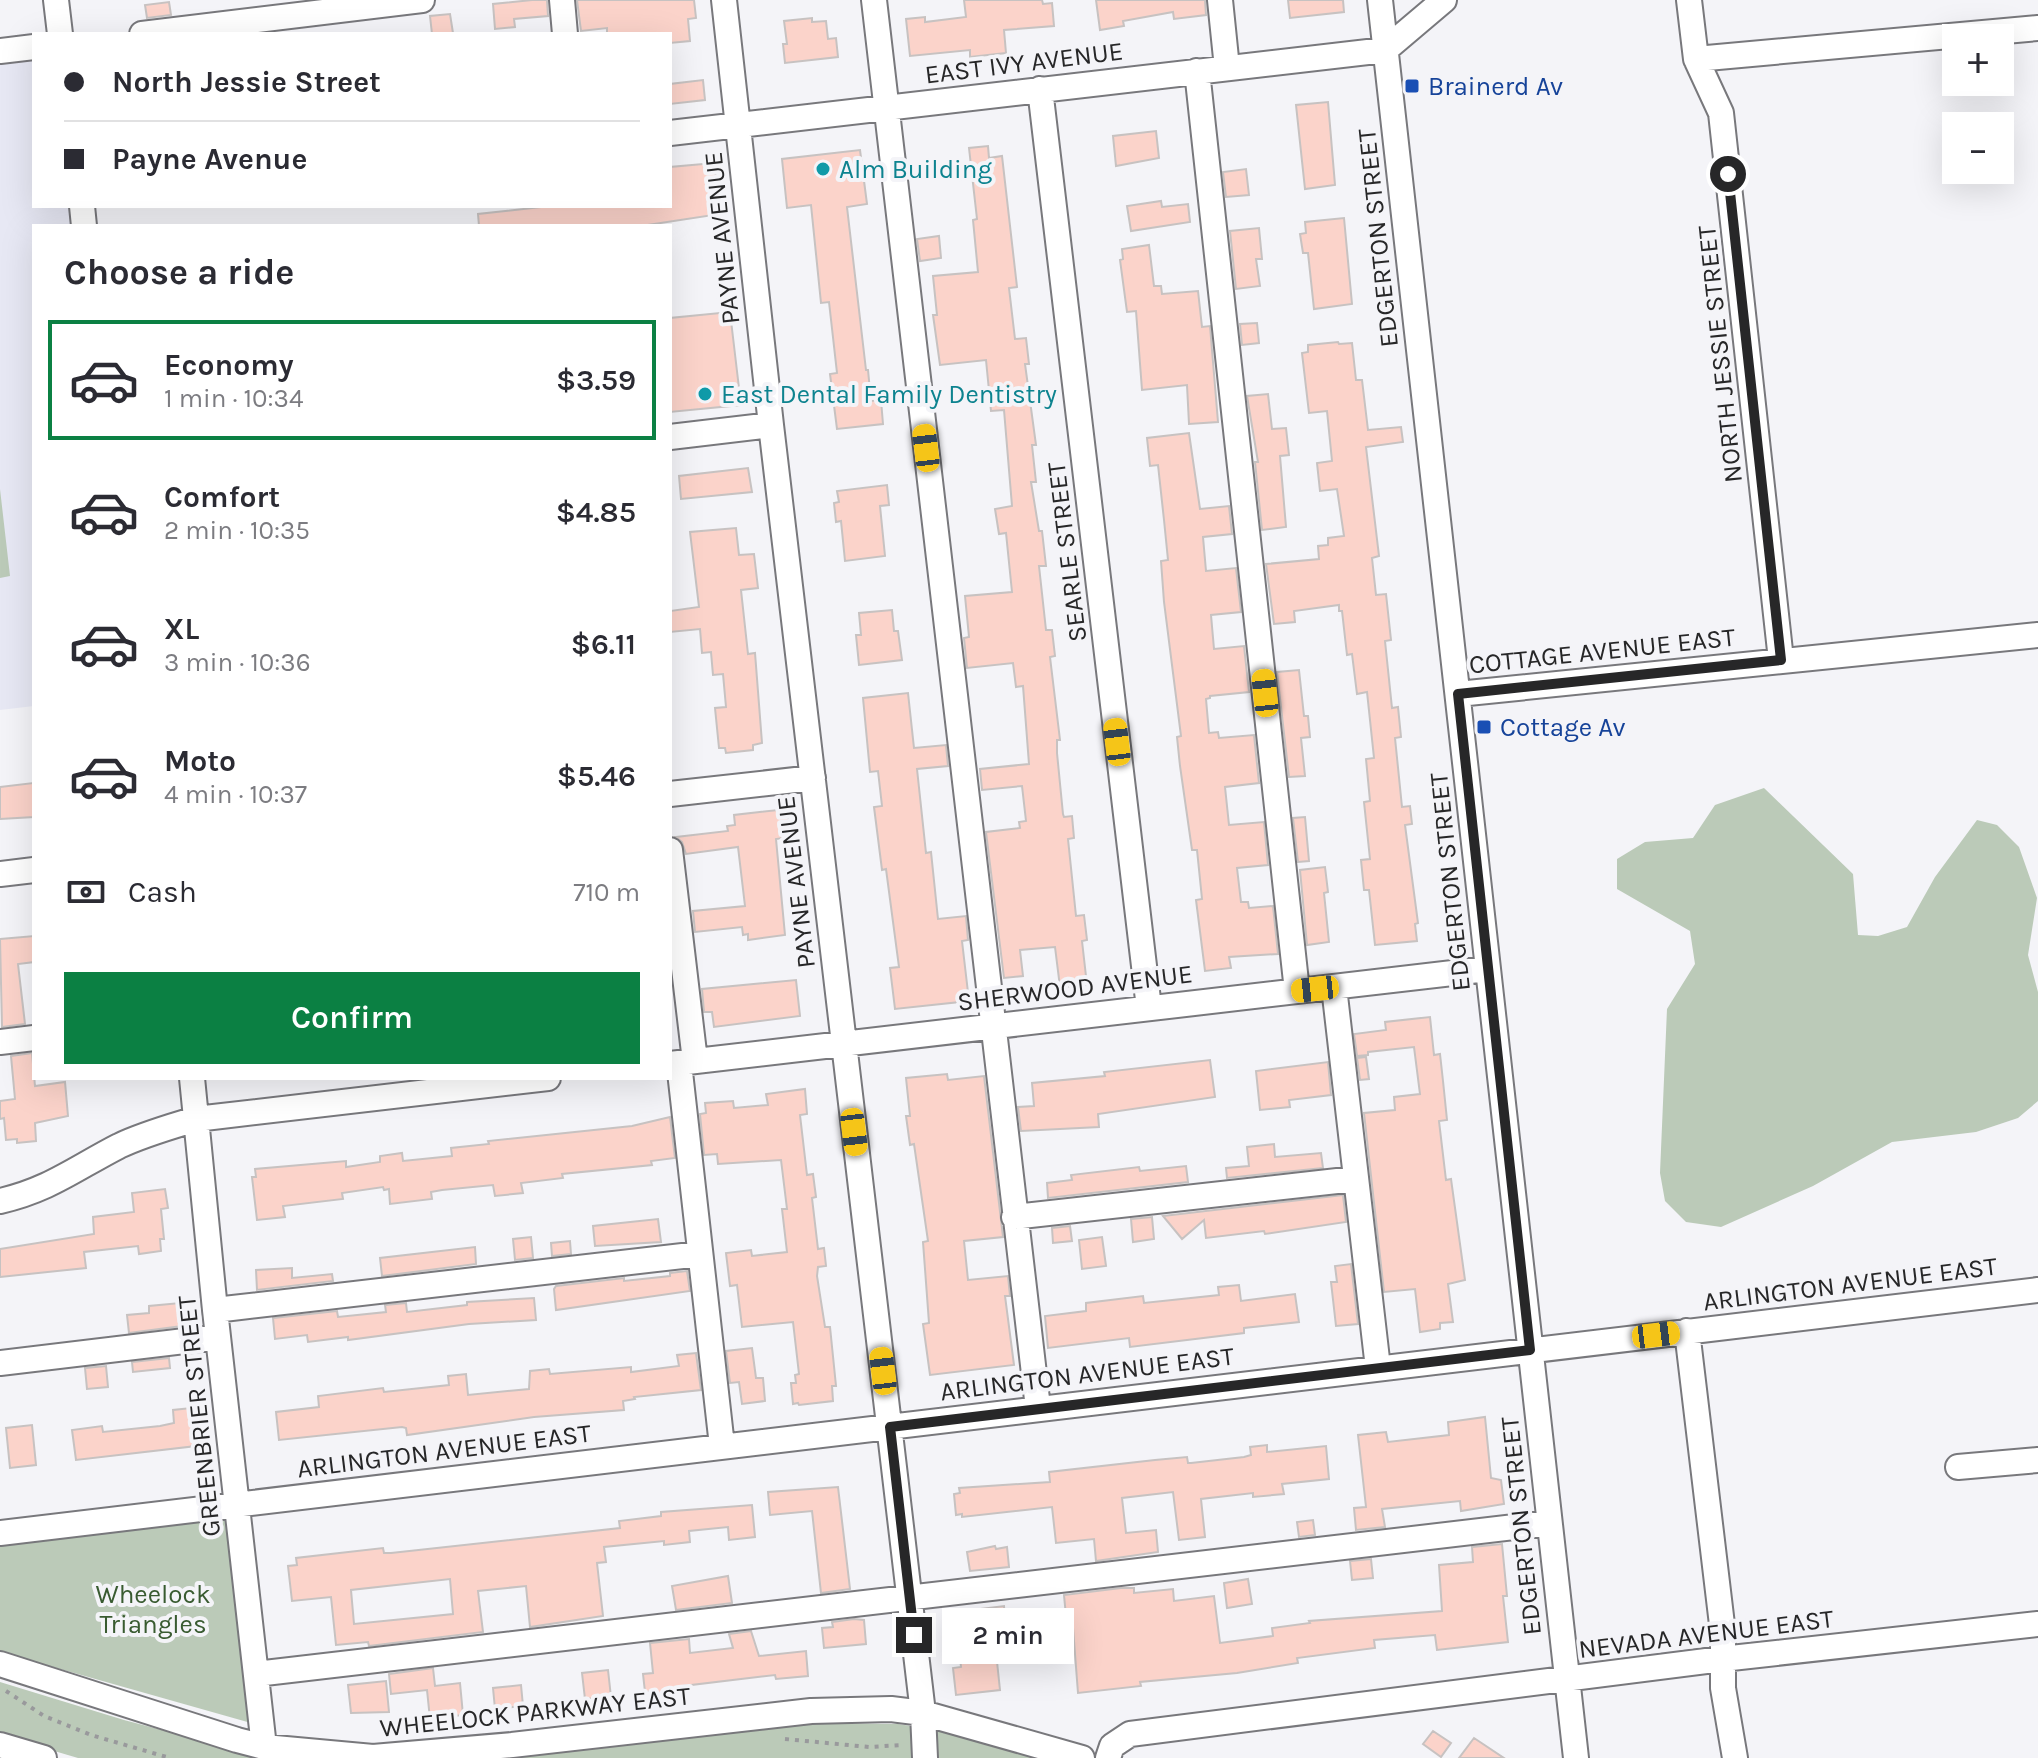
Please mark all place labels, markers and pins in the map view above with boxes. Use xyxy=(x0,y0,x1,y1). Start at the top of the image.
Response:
place label: Brainerd Av xyxy=(1428,71,1563,102)
marker: Brainerd Av xyxy=(1403,77,1421,95)
place label: Alm Building xyxy=(839,154,992,185)
marker: Alm Building xyxy=(814,160,832,178)
place label: East Dental Family Dentistry xyxy=(721,379,1057,410)
marker: East Dental Family Dentistry xyxy=(696,385,714,403)
place label: Cottage Av xyxy=(1500,712,1626,743)
marker: Cottage Av xyxy=(1475,718,1493,736)

